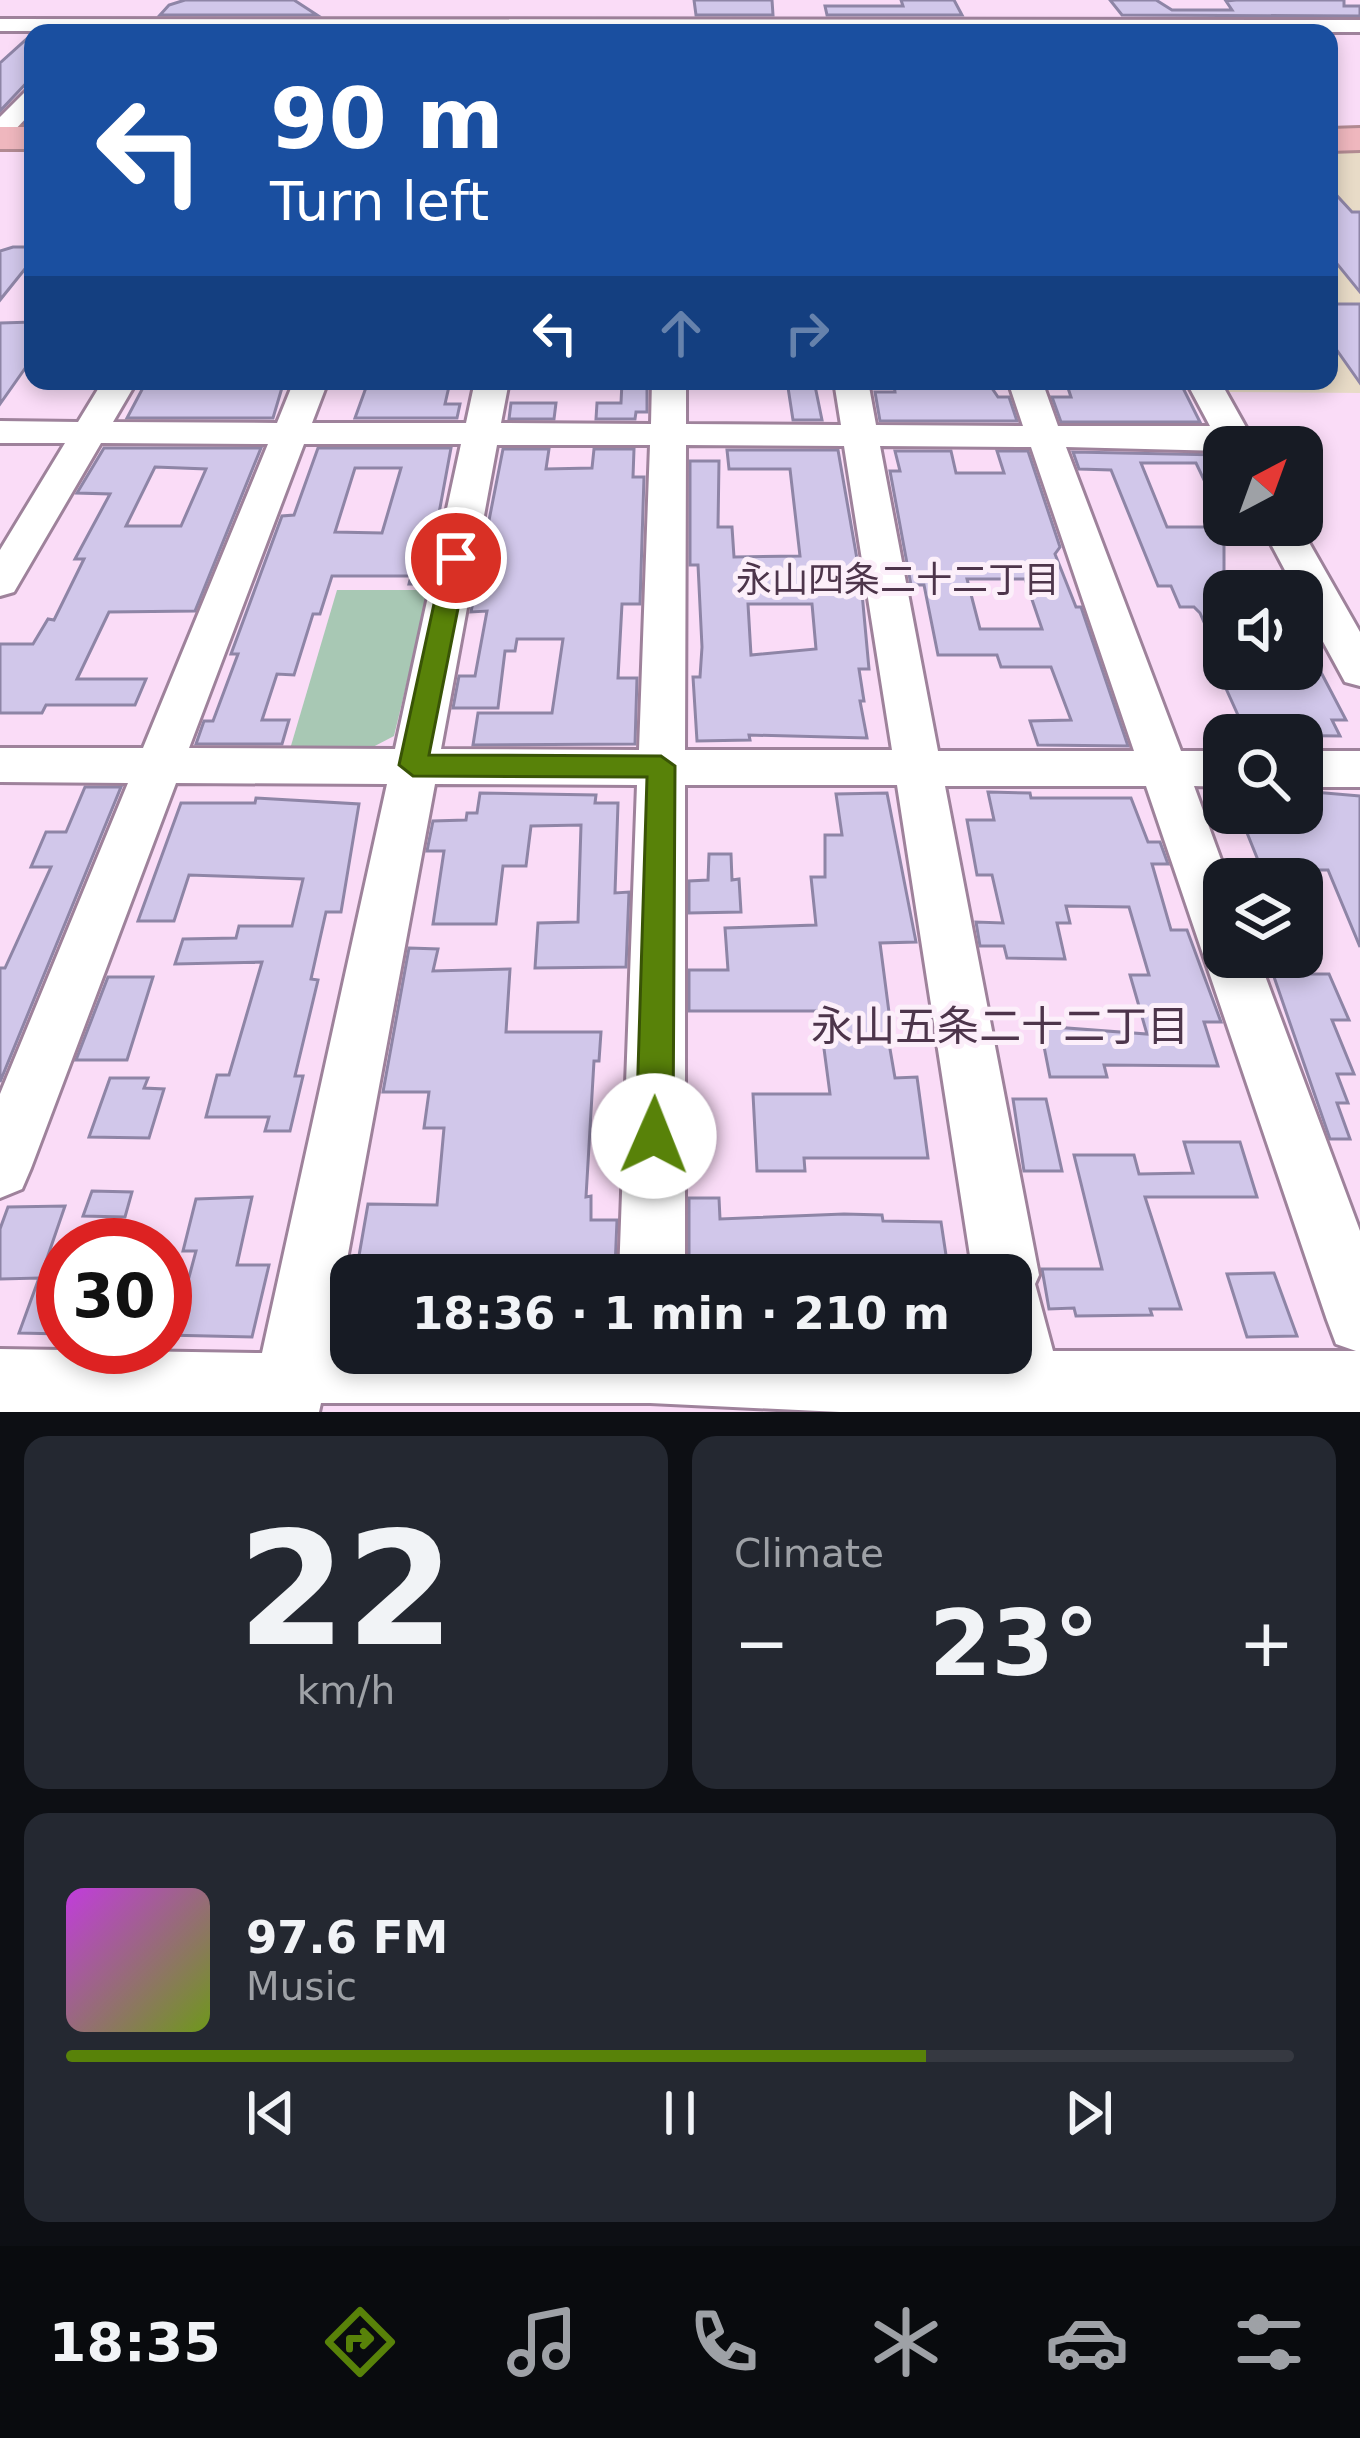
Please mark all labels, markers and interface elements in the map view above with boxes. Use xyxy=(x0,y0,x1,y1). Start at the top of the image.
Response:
text: 90 m xyxy=(270,70,504,168)
icon: left xyxy=(72,72,228,228)
text: Turn left xyxy=(270,170,489,233)
icon: left xyxy=(522,300,588,366)
icon: ahead xyxy=(648,300,714,366)
icon: right xyxy=(774,300,840,366)
north arrow xyxy=(1203,426,1323,546)
map controls xyxy=(1203,426,1323,978)
pin xyxy=(405,507,507,609)
icon: arrive xyxy=(423,525,489,591)
district label: 永山四条二十二丁目 xyxy=(736,559,1060,600)
button: sound xyxy=(1203,570,1323,690)
button: search xyxy=(1203,714,1323,834)
button: layers xyxy=(1203,858,1323,978)
district label: 永山五条二十二丁目 xyxy=(811,1002,1189,1051)
position arrow xyxy=(591,1073,717,1199)
speed limit sign: 30 xyxy=(36,1218,192,1374)
text: 18:36 · 1 min · 210 m xyxy=(412,1287,950,1340)
text: 22 xyxy=(237,1499,455,1681)
text: Climate xyxy=(734,1531,884,1576)
text: 23° xyxy=(929,1591,1099,1696)
text: − xyxy=(734,1605,789,1682)
text: + xyxy=(1239,1605,1294,1682)
text: km/h xyxy=(297,1668,395,1713)
text: 97.6 FM xyxy=(246,1911,448,1964)
text: Music xyxy=(246,1964,357,2009)
icon: previous xyxy=(238,2080,304,2146)
icon: pause xyxy=(647,2080,713,2146)
icon: next xyxy=(1056,2080,1122,2146)
icon: directions xyxy=(318,2300,402,2384)
icon: music xyxy=(500,2300,584,2384)
icon: phone xyxy=(682,2300,766,2384)
icon: climate xyxy=(864,2300,948,2384)
icon: car xyxy=(1045,2300,1129,2384)
icon: filters xyxy=(1227,2300,1311,2384)
text: 18:35 xyxy=(49,2311,221,2374)

